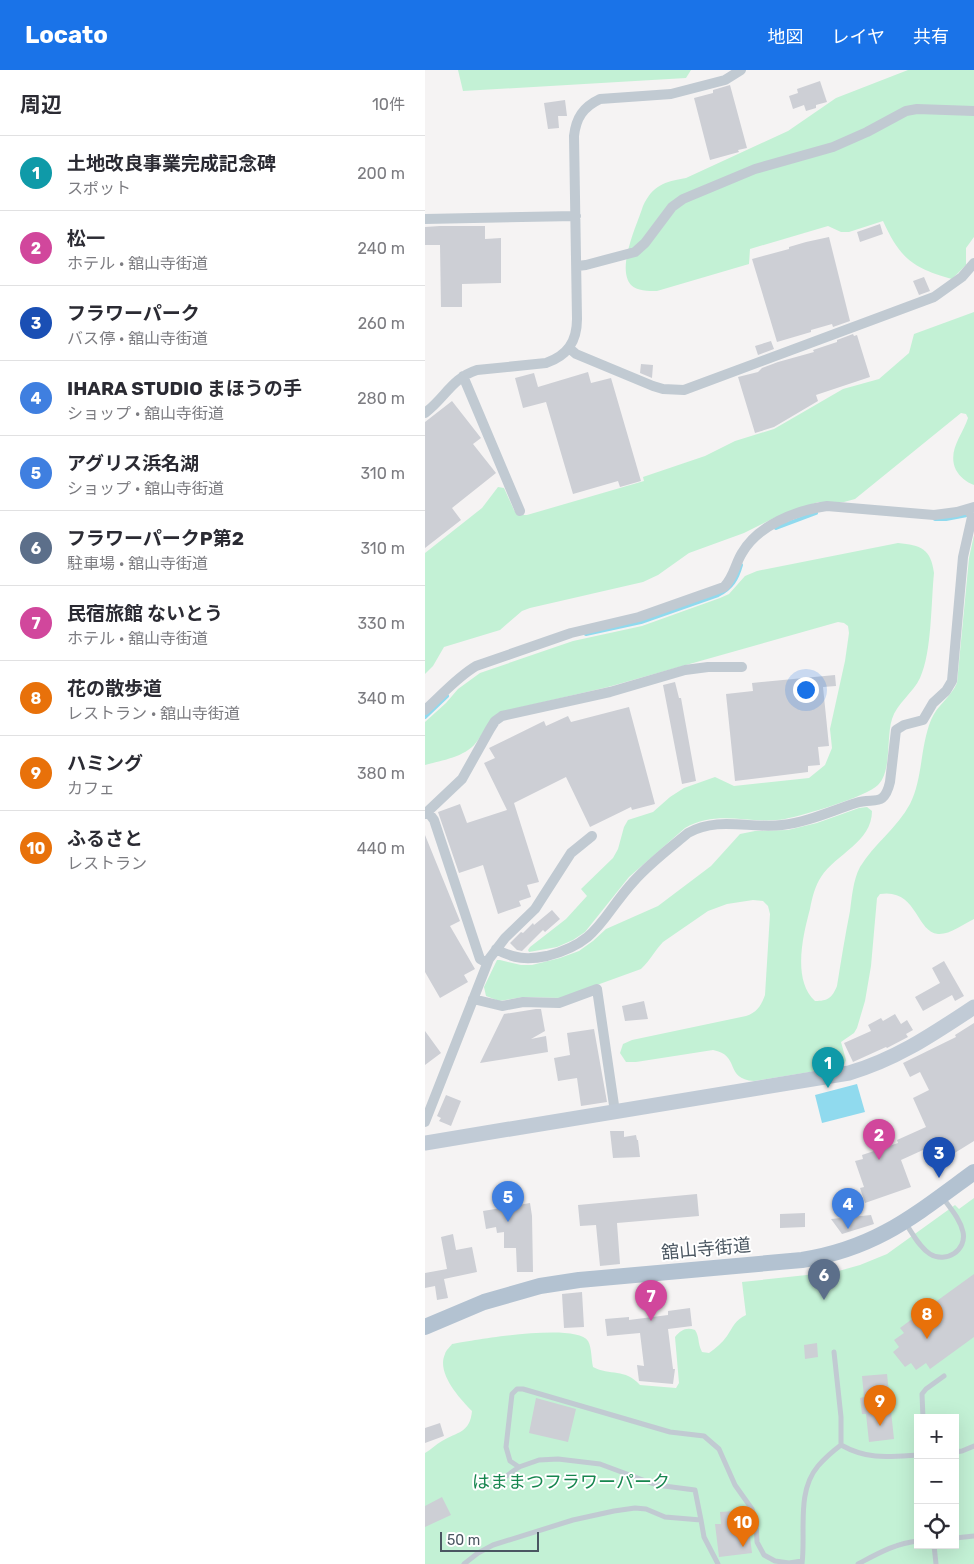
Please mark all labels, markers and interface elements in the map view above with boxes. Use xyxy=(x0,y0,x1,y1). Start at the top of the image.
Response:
text: Locato xyxy=(25,21,108,49)
text: 地図 xyxy=(768,26,804,48)
text: レイヤ xyxy=(832,26,885,48)
text: 共有 xyxy=(913,26,949,48)
text: 周辺 xyxy=(20,92,62,117)
text: 10件 xyxy=(372,95,405,114)
text: 土地改良事業完成記念碑 xyxy=(67,152,276,175)
text: 1 xyxy=(32,164,40,183)
text: 200 m xyxy=(357,164,405,183)
text: スポット xyxy=(67,179,131,198)
text: 松一 xyxy=(67,227,105,250)
text: 2 xyxy=(31,239,41,258)
text: 240 m xyxy=(358,239,405,258)
text: ホテル · 舘山寺街道 xyxy=(67,254,208,273)
text: フラワーパーク xyxy=(67,302,200,325)
text: 3 xyxy=(31,314,41,333)
text: 260 m xyxy=(358,314,405,333)
text: バス停 · 舘山寺街道 xyxy=(67,329,208,348)
text: IHARA STUDIO まほうの手 xyxy=(67,377,302,400)
text: 4 xyxy=(31,389,41,408)
text: 280 m xyxy=(357,389,405,408)
text: ショップ · 舘山寺街道 xyxy=(67,404,224,423)
text: アグリス浜名湖 xyxy=(67,452,199,475)
text: 5 xyxy=(31,464,41,483)
text: 310 m xyxy=(361,464,405,483)
text: ショップ · 舘山寺街道 xyxy=(67,479,224,498)
text: フラワーパークP第2 xyxy=(67,527,244,550)
text: 6 xyxy=(31,539,41,558)
text: 310 m xyxy=(361,539,405,558)
text: 駐車場 · 舘山寺街道 xyxy=(67,554,208,573)
text: 民宿旅館 ないとう xyxy=(67,602,223,625)
text: 7 xyxy=(31,614,41,633)
text: 330 m xyxy=(357,614,405,633)
text: ホテル · 舘山寺街道 xyxy=(67,629,208,648)
text: 花の散歩道 xyxy=(67,677,162,700)
your location xyxy=(793,677,819,703)
text: 8 xyxy=(31,689,41,708)
text: 340 m xyxy=(357,689,405,708)
text: レストラン · 舘山寺街道 xyxy=(67,704,240,723)
text: ハミング xyxy=(67,752,143,775)
text: 9 xyxy=(31,764,41,783)
text: 380 m xyxy=(357,764,405,783)
text: カフェ xyxy=(67,779,115,798)
text: ふるさと xyxy=(67,827,143,850)
text: 10 xyxy=(27,839,45,858)
text: 440 m xyxy=(357,839,405,858)
text: レストラン xyxy=(67,854,147,873)
pin: 1 xyxy=(812,1047,844,1088)
pin: 2 xyxy=(863,1119,895,1160)
pin: 3 xyxy=(923,1137,955,1178)
pin: 5 xyxy=(492,1181,524,1222)
pin: 4 xyxy=(832,1188,864,1229)
street label: 舘山寺街道 xyxy=(660,1234,752,1264)
pin: 6 xyxy=(808,1259,840,1300)
pin: 7 xyxy=(635,1280,667,1321)
pin: 8 xyxy=(911,1298,943,1339)
pin: 9 xyxy=(864,1385,896,1426)
map controls xyxy=(914,1414,959,1549)
button: + xyxy=(914,1414,959,1459)
button: − xyxy=(914,1459,959,1504)
park label: はままつフラワーパーク xyxy=(472,1471,670,1493)
button: locate xyxy=(914,1504,959,1549)
pin: 10 xyxy=(727,1506,759,1547)
scale bar xyxy=(440,1529,539,1552)
text: 50 m xyxy=(447,1532,480,1549)

